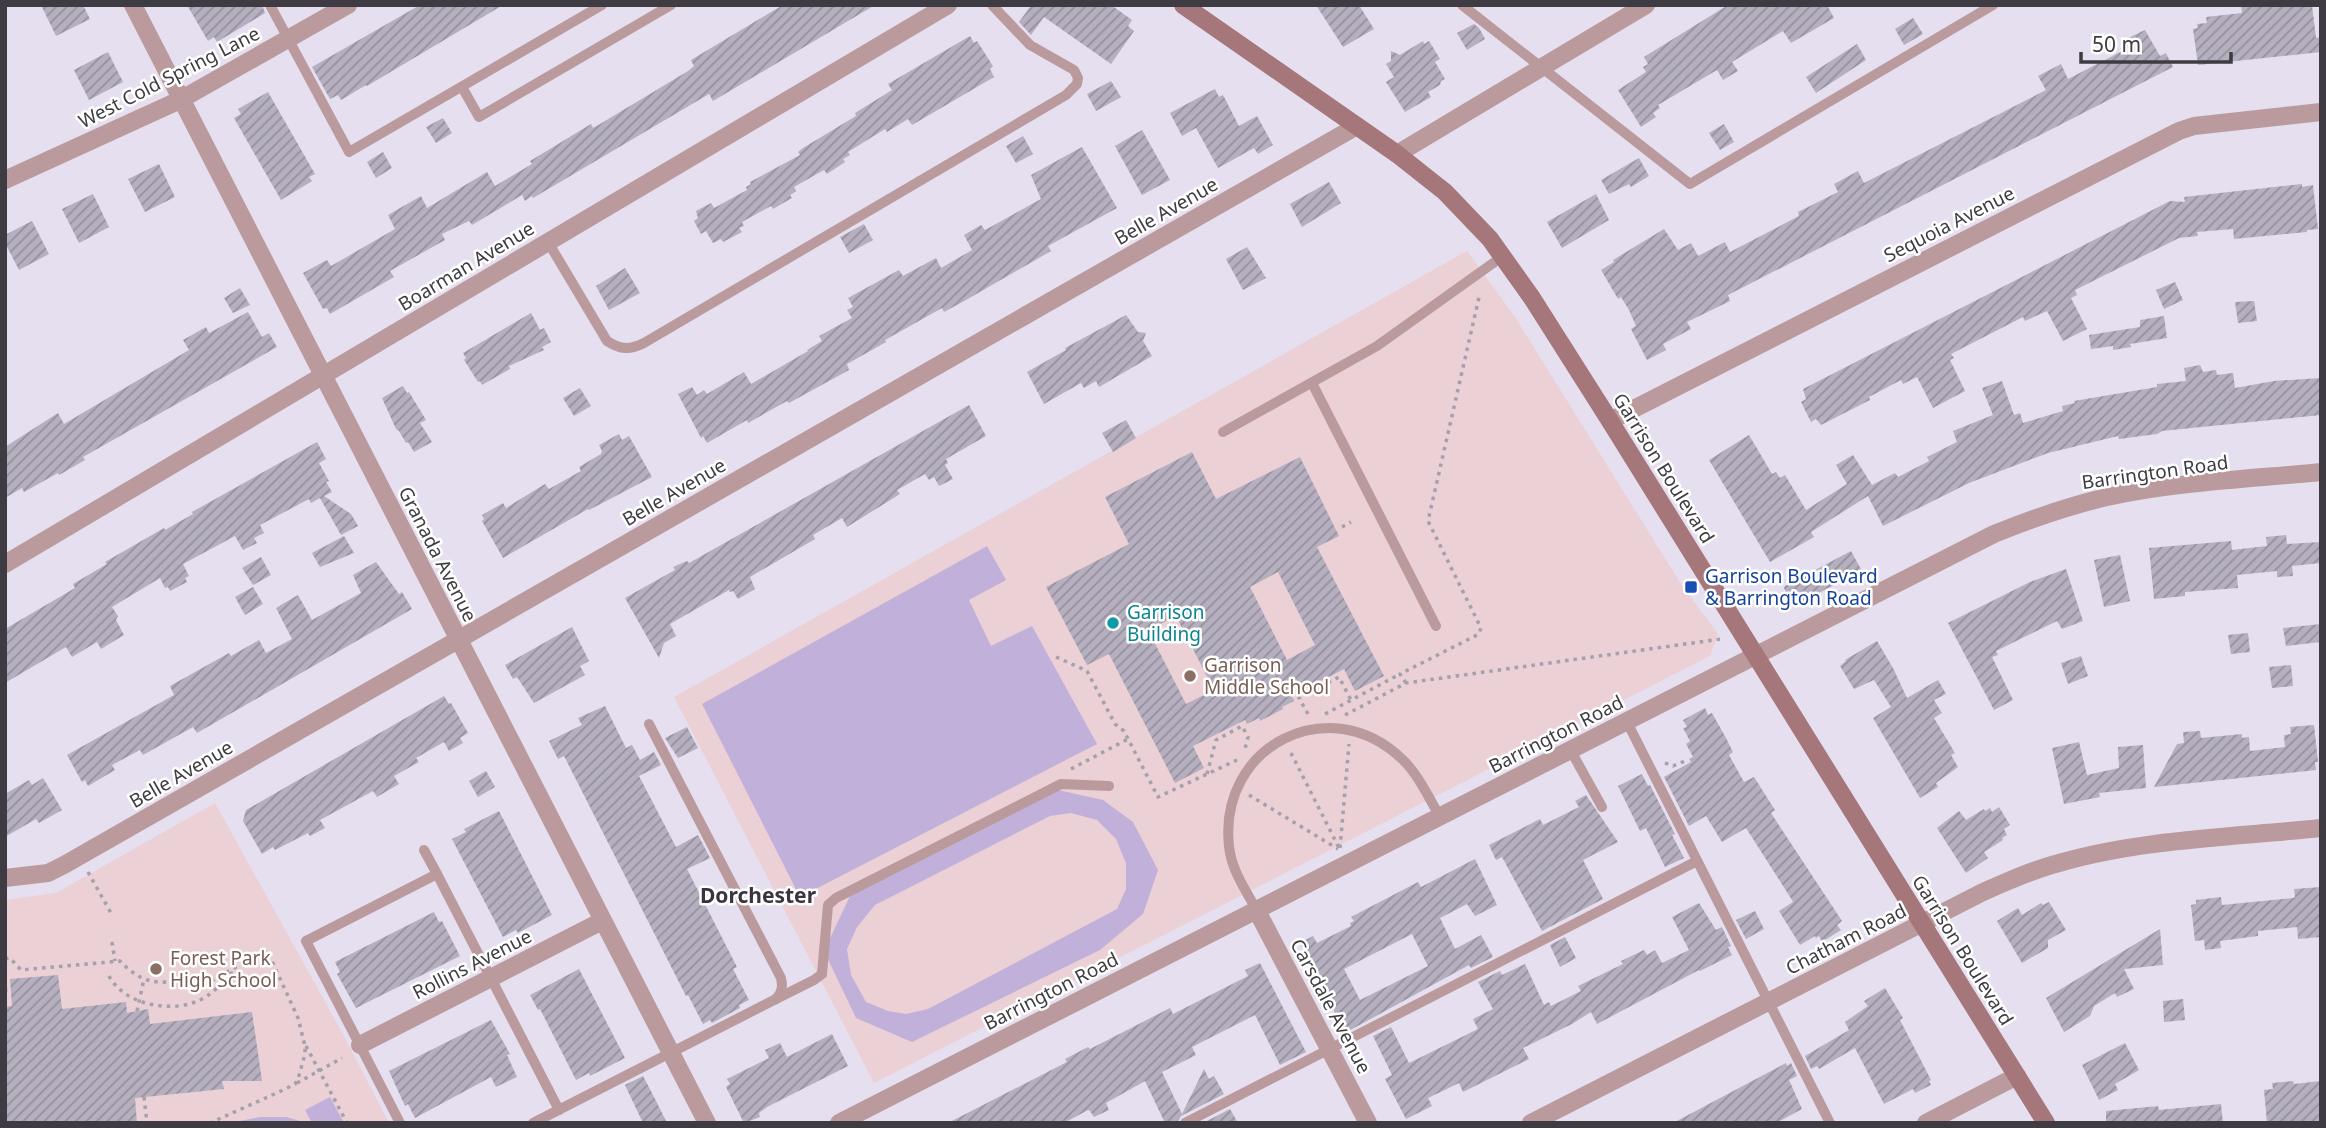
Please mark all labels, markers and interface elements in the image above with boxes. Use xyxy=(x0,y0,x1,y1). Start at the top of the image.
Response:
street label: West Cold Spring Lane xyxy=(74,20,264,134)
scale bar xyxy=(2081,21,2232,65)
text: 50 m xyxy=(2092,30,2141,58)
street label: Belle Avenue xyxy=(1110,171,1222,251)
street label: Sequoia Avenue xyxy=(1879,180,2019,268)
street label: Boarman Avenue xyxy=(393,215,539,317)
street label: Garrison Boulevard xyxy=(1607,388,1721,548)
street label: Barrington Road xyxy=(2080,449,2230,495)
street label: Belle Avenue xyxy=(618,452,730,532)
street label: Granada Avenue xyxy=(393,482,483,626)
place label: Garrison Boulevard & Barrington Road xyxy=(1705,563,1878,611)
marker: Garrison Boulevard & Barrington Road xyxy=(1683,579,1699,595)
place label: Garrison Building xyxy=(1127,599,1204,647)
marker: Garrison Building xyxy=(1105,615,1121,631)
place label: Garrison Middle School xyxy=(1204,652,1329,700)
marker: Garrison Middle School xyxy=(1182,668,1198,684)
street label: Barrington Road xyxy=(1484,689,1628,779)
street label: Belle Avenue xyxy=(125,734,237,814)
street label: Garrison Boulevard xyxy=(1906,870,2020,1030)
district label: Dorchester xyxy=(700,881,817,909)
street label: Chatham Road xyxy=(1781,897,1911,981)
street label: Rollins Avenue xyxy=(408,923,536,1005)
street label: Carsdale Avenue xyxy=(1284,934,1378,1078)
place label: Forest Park High School xyxy=(170,945,277,993)
street label: Barrington Road xyxy=(979,946,1123,1036)
marker: Forest Park High School xyxy=(148,961,164,977)

